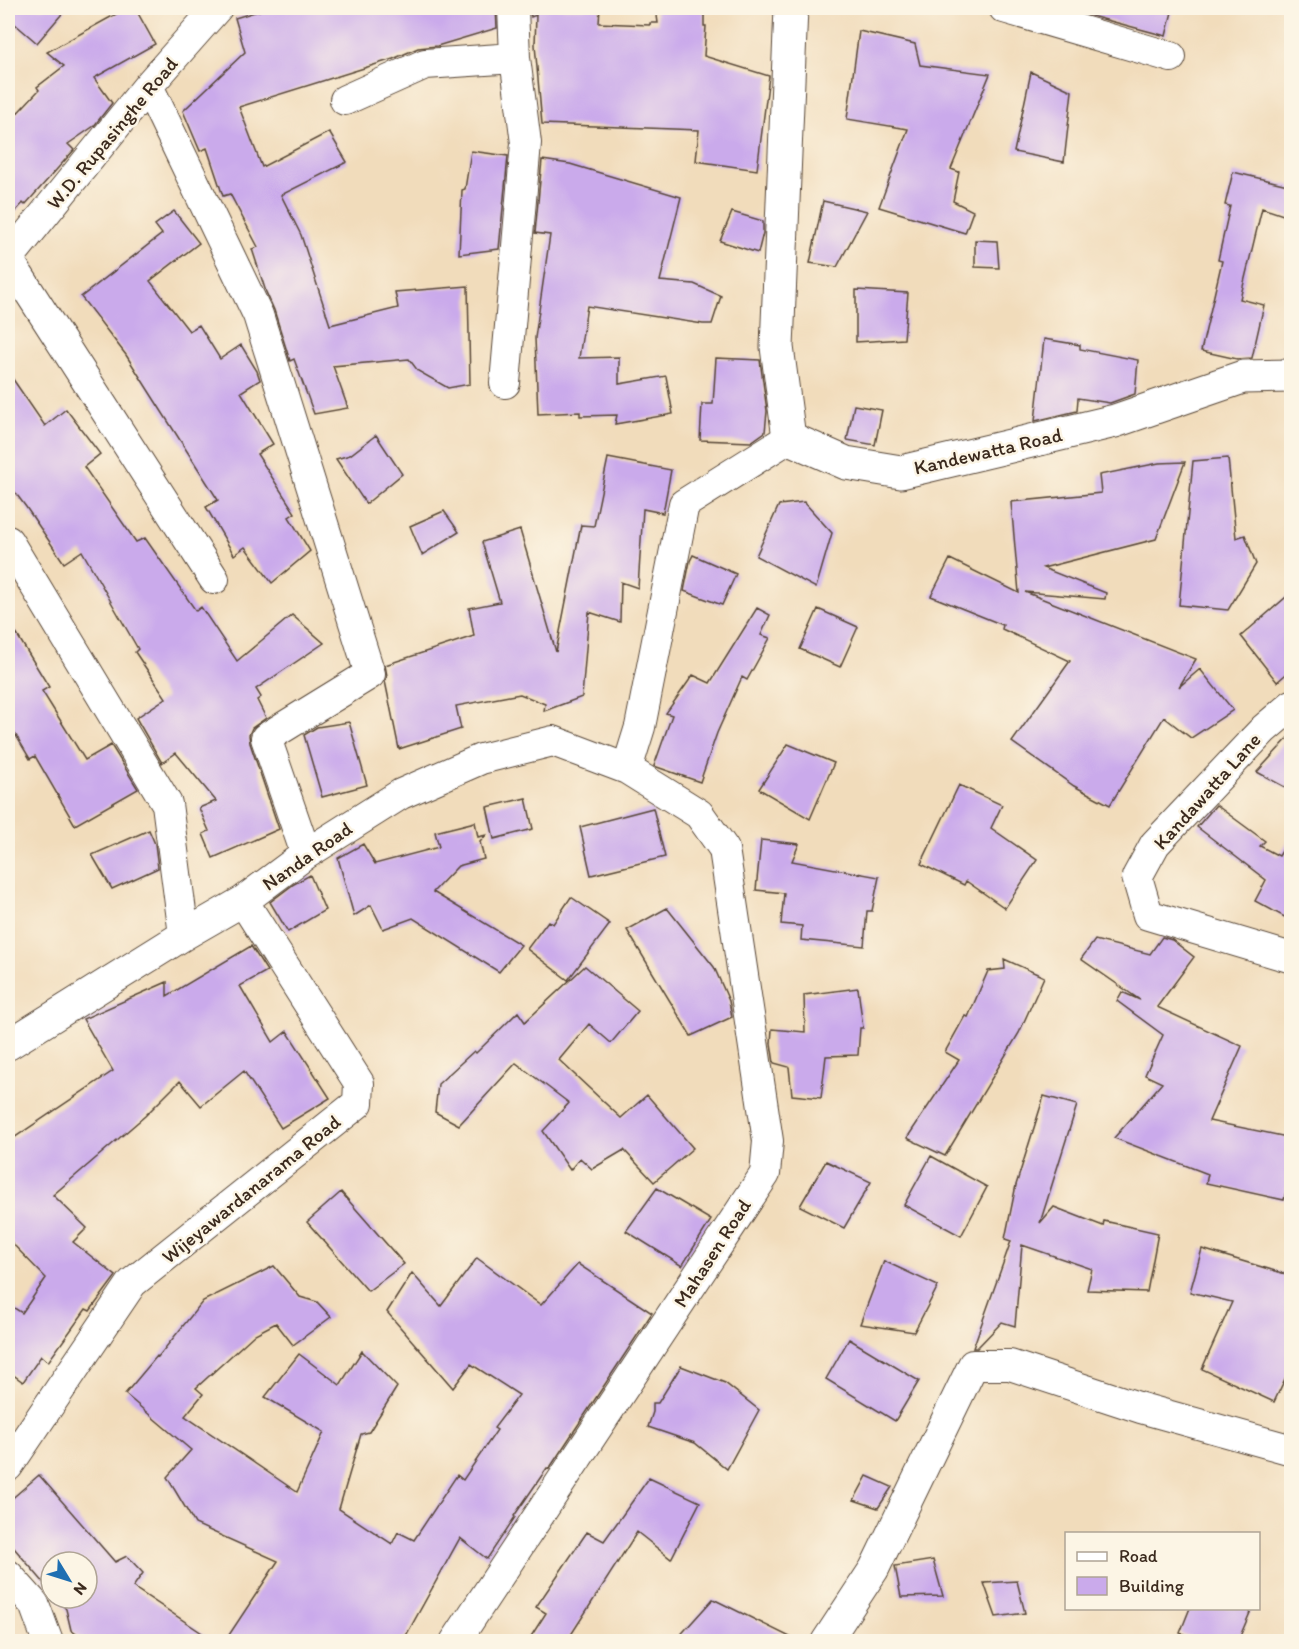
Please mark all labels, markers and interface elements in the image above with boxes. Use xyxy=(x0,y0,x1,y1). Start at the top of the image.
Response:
street label: W.D. Rupasinghe Road xyxy=(41,52,183,214)
street label: Kandewatta Road xyxy=(911,422,1065,480)
street label: Kandawatta Lane xyxy=(1148,728,1266,854)
street label: Nanda Road xyxy=(257,816,357,896)
street label: Wijeyawardanarama Road xyxy=(157,1109,345,1268)
street label: Mahasen Road xyxy=(668,1194,756,1312)
legend xyxy=(1065,1532,1260,1610)
text: Road xyxy=(1119,1545,1158,1567)
north arrow xyxy=(39,1550,99,1610)
text: Building xyxy=(1119,1575,1185,1597)
text: N xyxy=(70,1579,91,1599)

